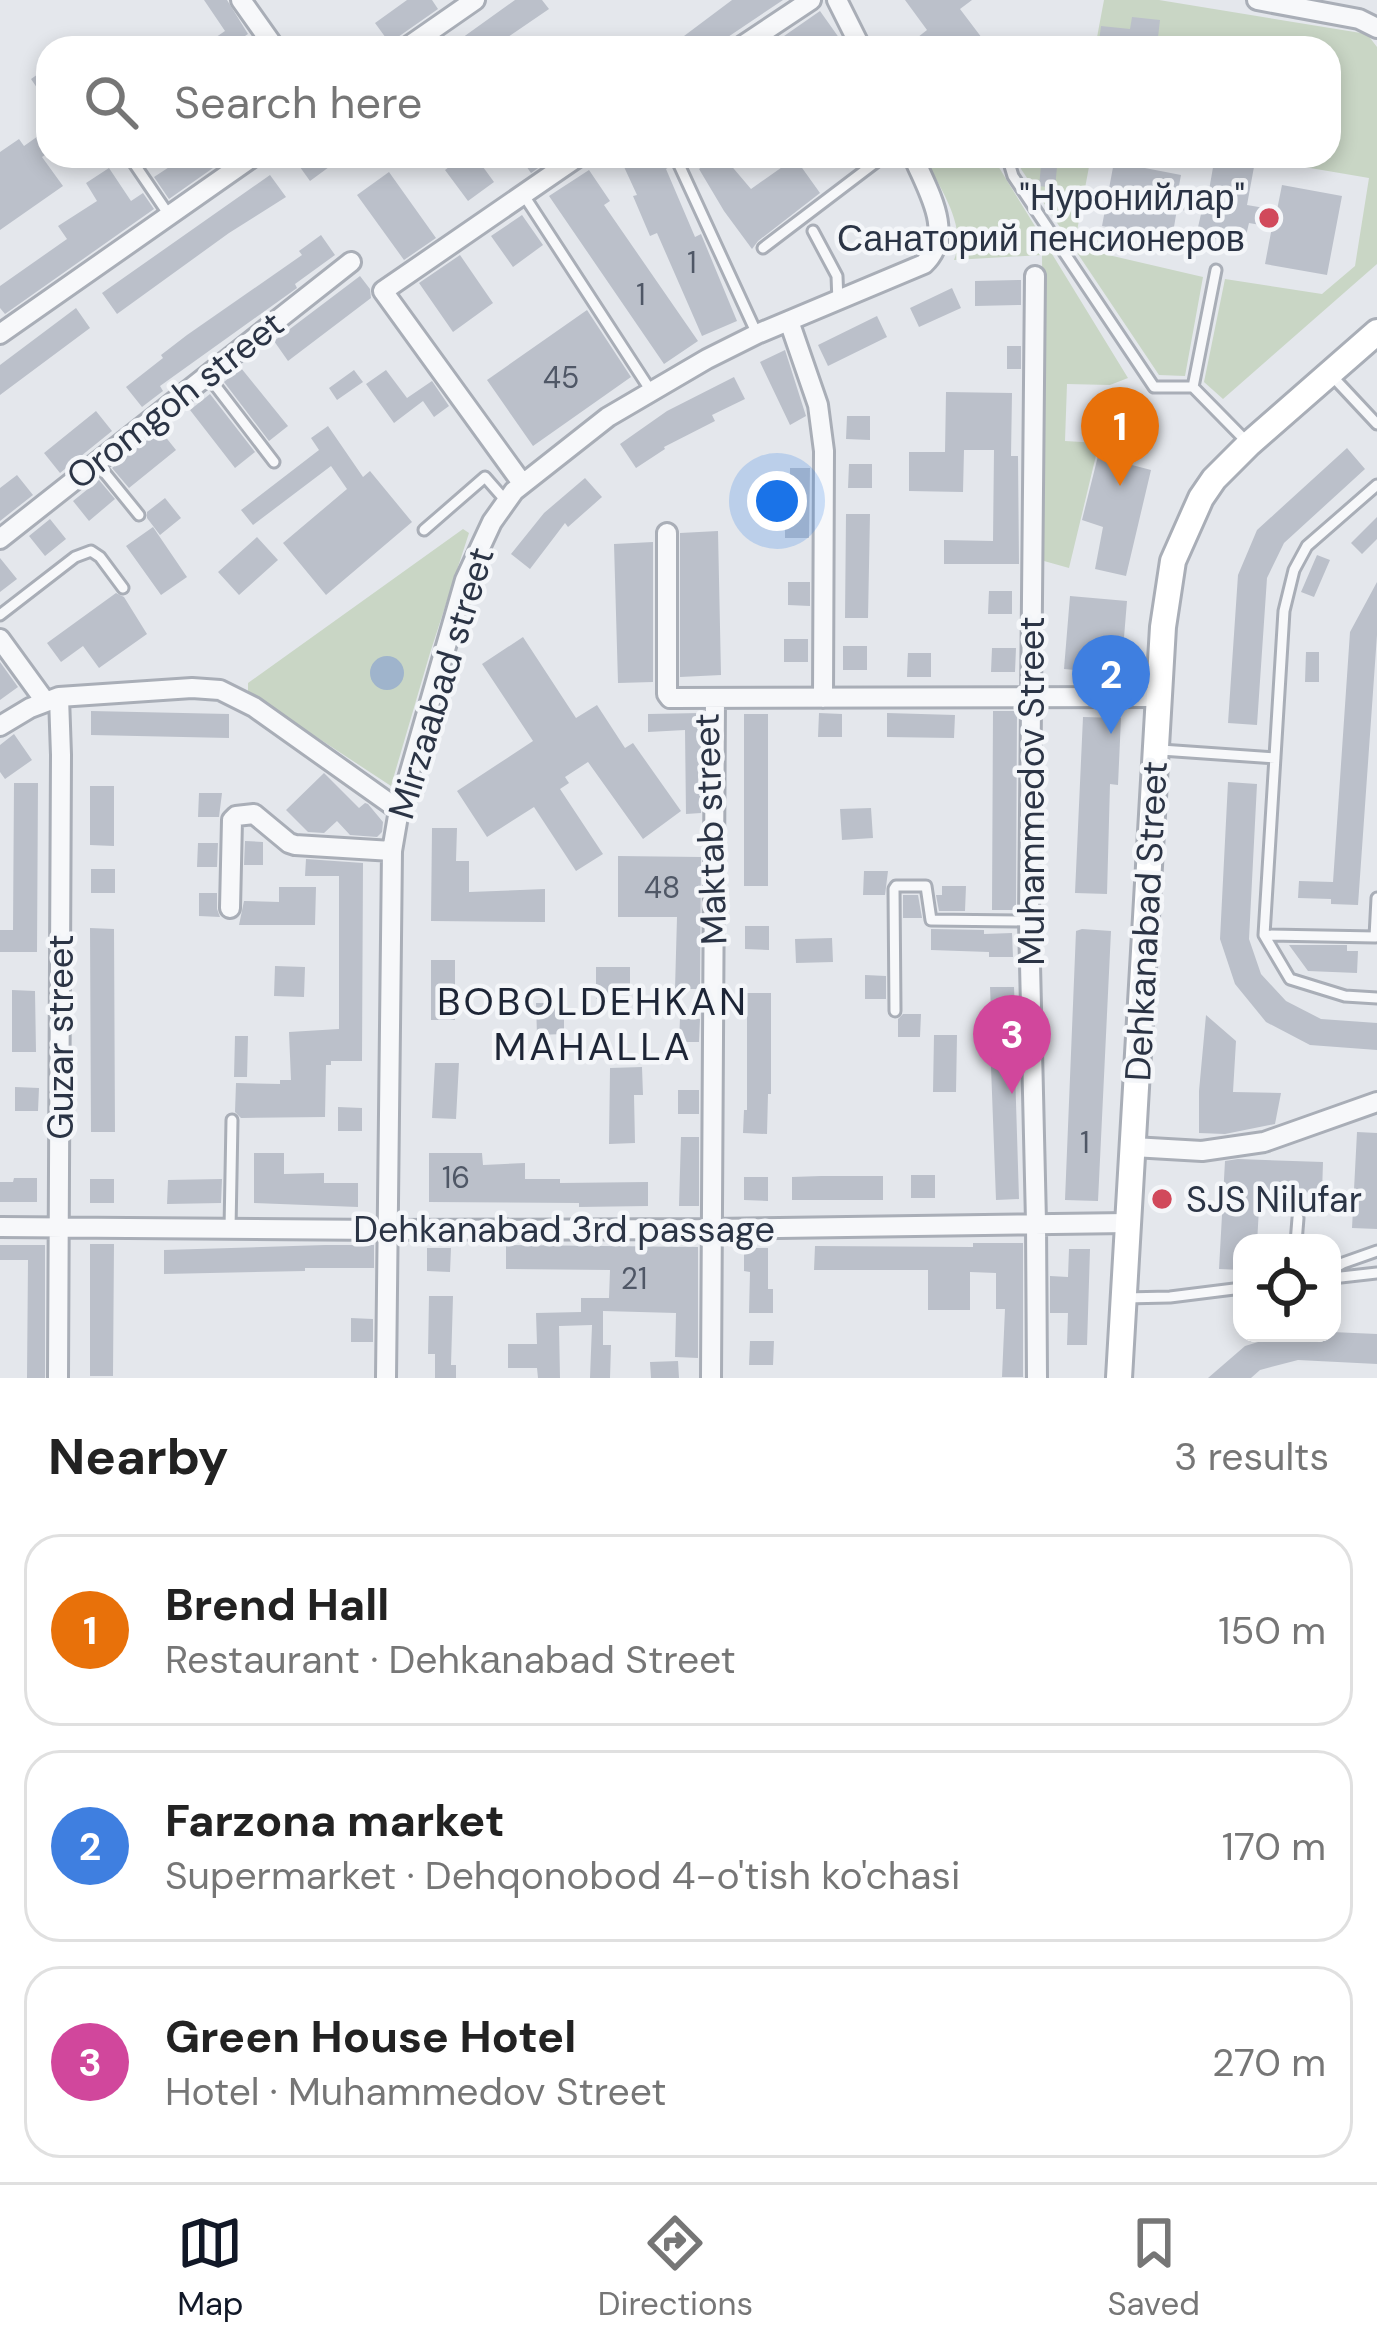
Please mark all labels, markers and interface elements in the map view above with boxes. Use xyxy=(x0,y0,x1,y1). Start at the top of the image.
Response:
search box xyxy=(36,36,1341,168)
icon: search xyxy=(78,69,144,135)
text: Search here xyxy=(174,73,422,132)
place label: "Нуронийлар" Санаторий пенсионеров xyxy=(837,174,1245,262)
marker: "Нуронийлар" Санаторий пенсионеров xyxy=(1256,205,1282,231)
house number: 1 xyxy=(687,243,697,282)
house number: 1 xyxy=(636,275,646,314)
street label: Oromgoh street xyxy=(57,300,293,500)
house number: 45 xyxy=(543,358,579,397)
pin: 1 xyxy=(1081,387,1159,486)
your location xyxy=(747,471,807,531)
street label: Mirzaаbаd street xyxy=(377,542,505,824)
street label: Muhammedov Street xyxy=(1008,616,1055,966)
pin: 2 xyxy=(1072,635,1150,734)
street label: Maktab street xyxy=(682,712,738,946)
street label: Dehkаnabad Street xyxy=(1114,760,1178,1082)
house number: 48 xyxy=(644,868,680,907)
street label: Guzar street xyxy=(37,934,84,1140)
district label: BOBOLDEHKAN MAHALLA xyxy=(437,976,749,1072)
pin: 3 xyxy=(973,995,1051,1094)
house number: 1 xyxy=(1080,1123,1090,1162)
house number: 16 xyxy=(442,1158,470,1197)
place label: SJS Nilufar xyxy=(1186,1176,1362,1223)
marker: SJS Nilufar xyxy=(1149,1186,1175,1212)
street label: Dehkanabad 3rd passage xyxy=(353,1206,775,1253)
map controls xyxy=(1233,1234,1341,1342)
button: locate xyxy=(1233,1234,1341,1342)
house number: 21 xyxy=(621,1259,647,1298)
text: Nearby xyxy=(48,1423,229,1490)
text: 3 results xyxy=(1174,1431,1329,1482)
text: Brend Hall xyxy=(165,1575,389,1634)
text: 1 xyxy=(83,1605,97,1656)
text: 150 m xyxy=(1218,1605,1326,1656)
text: Restaurant · Dehkаnabad Street xyxy=(165,1634,736,1685)
text: Farzona market xyxy=(165,1791,505,1850)
text: 2 xyxy=(79,1821,101,1872)
text: 170 m xyxy=(1222,1821,1326,1872)
text: Supermarket · Dehqonobod 4-o'tish ko'chasi xyxy=(165,1850,960,1901)
text: Green House Hotel xyxy=(165,2007,576,2066)
text: 3 xyxy=(78,2037,102,2088)
text: 270 m xyxy=(1212,2037,1326,2088)
text: Hotel · Muhammedov Street xyxy=(165,2066,666,2117)
tab: Map xyxy=(177,2210,244,2325)
tab: Directions xyxy=(598,2210,753,2325)
tab: Saved xyxy=(1107,2210,1200,2325)

